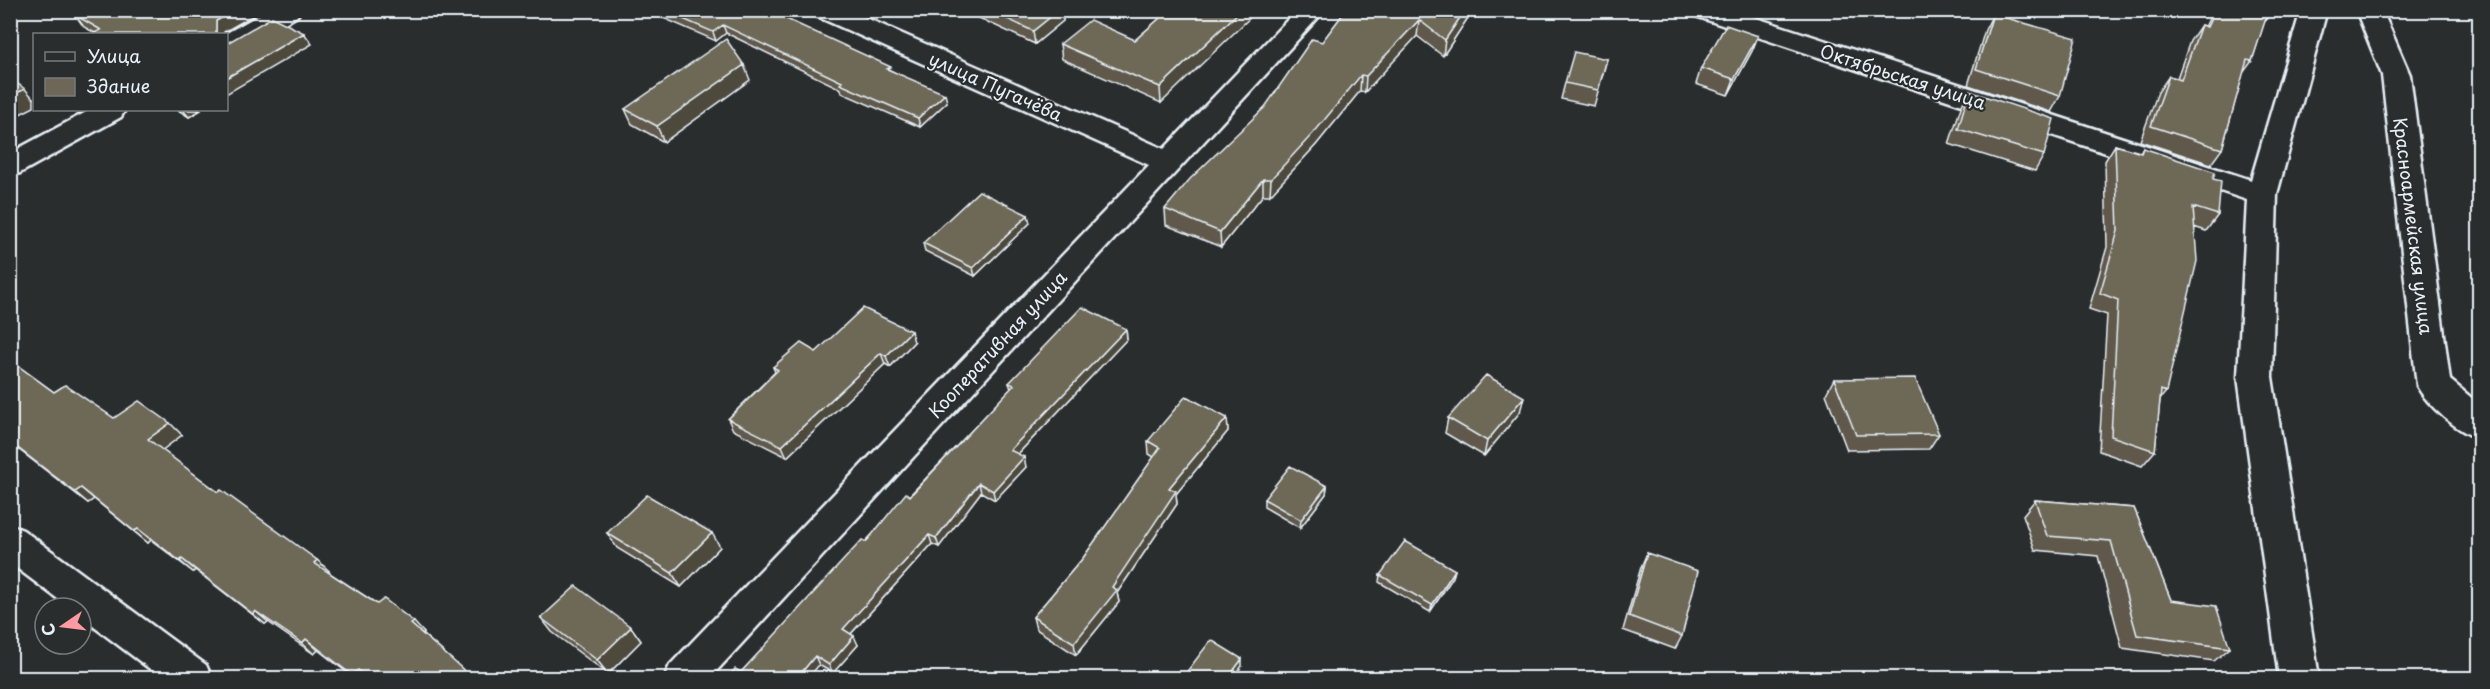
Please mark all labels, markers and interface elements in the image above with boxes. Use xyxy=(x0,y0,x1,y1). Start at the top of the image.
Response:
legend xyxy=(33,33,228,111)
street label: Октябрьская улица xyxy=(1817,36,1990,116)
text: Улица xyxy=(87,42,141,69)
street label: улица Пугачёва xyxy=(925,44,1068,128)
text: Здание xyxy=(87,72,150,99)
street label: Красноармейская улица xyxy=(2387,116,2441,337)
street label: Кооперативная улица xyxy=(921,264,1073,424)
north arrow xyxy=(33,596,93,656)
text: С xyxy=(34,621,61,639)

